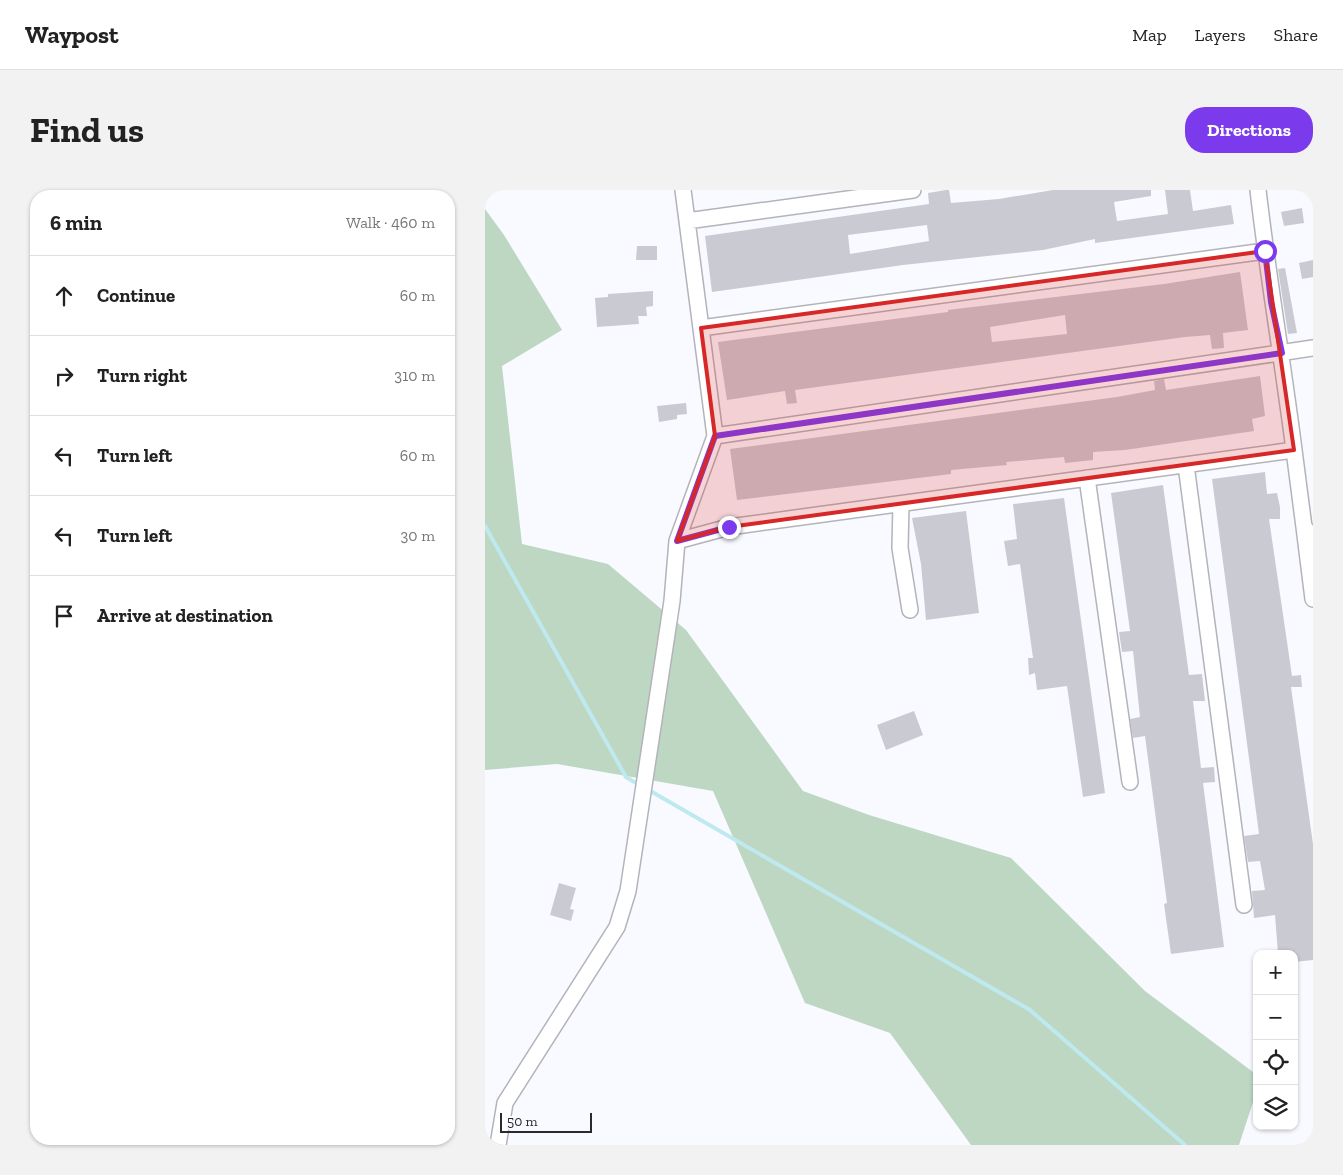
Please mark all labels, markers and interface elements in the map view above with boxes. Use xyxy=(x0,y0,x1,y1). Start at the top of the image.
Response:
text: Waypost xyxy=(25,20,119,49)
text: Map xyxy=(1132,24,1167,46)
text: Layers xyxy=(1195,24,1246,46)
text: Share xyxy=(1274,24,1318,46)
button: Directions xyxy=(1185,107,1313,153)
text: Find us xyxy=(30,109,144,151)
text: 6 min xyxy=(50,210,102,235)
text: Walk · 460 m xyxy=(346,213,435,232)
route start xyxy=(1254,240,1277,263)
icon: ahead xyxy=(50,282,78,310)
text: Continue xyxy=(97,284,175,307)
text: 60 m xyxy=(400,286,435,305)
icon: right xyxy=(50,362,78,390)
text: Turn right xyxy=(97,364,187,387)
text: 310 m xyxy=(394,366,435,385)
icon: left xyxy=(50,442,78,470)
text: Turn left xyxy=(97,444,172,467)
text: 60 m xyxy=(400,446,435,465)
route end xyxy=(718,516,741,539)
icon: left xyxy=(50,522,78,550)
text: Turn left xyxy=(97,524,172,547)
text: 30 m xyxy=(401,526,435,545)
icon: arrive xyxy=(50,602,78,630)
text: Arrive at destination xyxy=(97,604,273,627)
map controls xyxy=(1253,950,1298,1130)
button: + xyxy=(1253,950,1298,995)
button: − xyxy=(1253,995,1298,1040)
button: locate xyxy=(1253,1040,1298,1085)
button: layers xyxy=(1253,1085,1298,1130)
scale bar xyxy=(500,1110,593,1133)
text: 50 m xyxy=(507,1113,538,1130)

